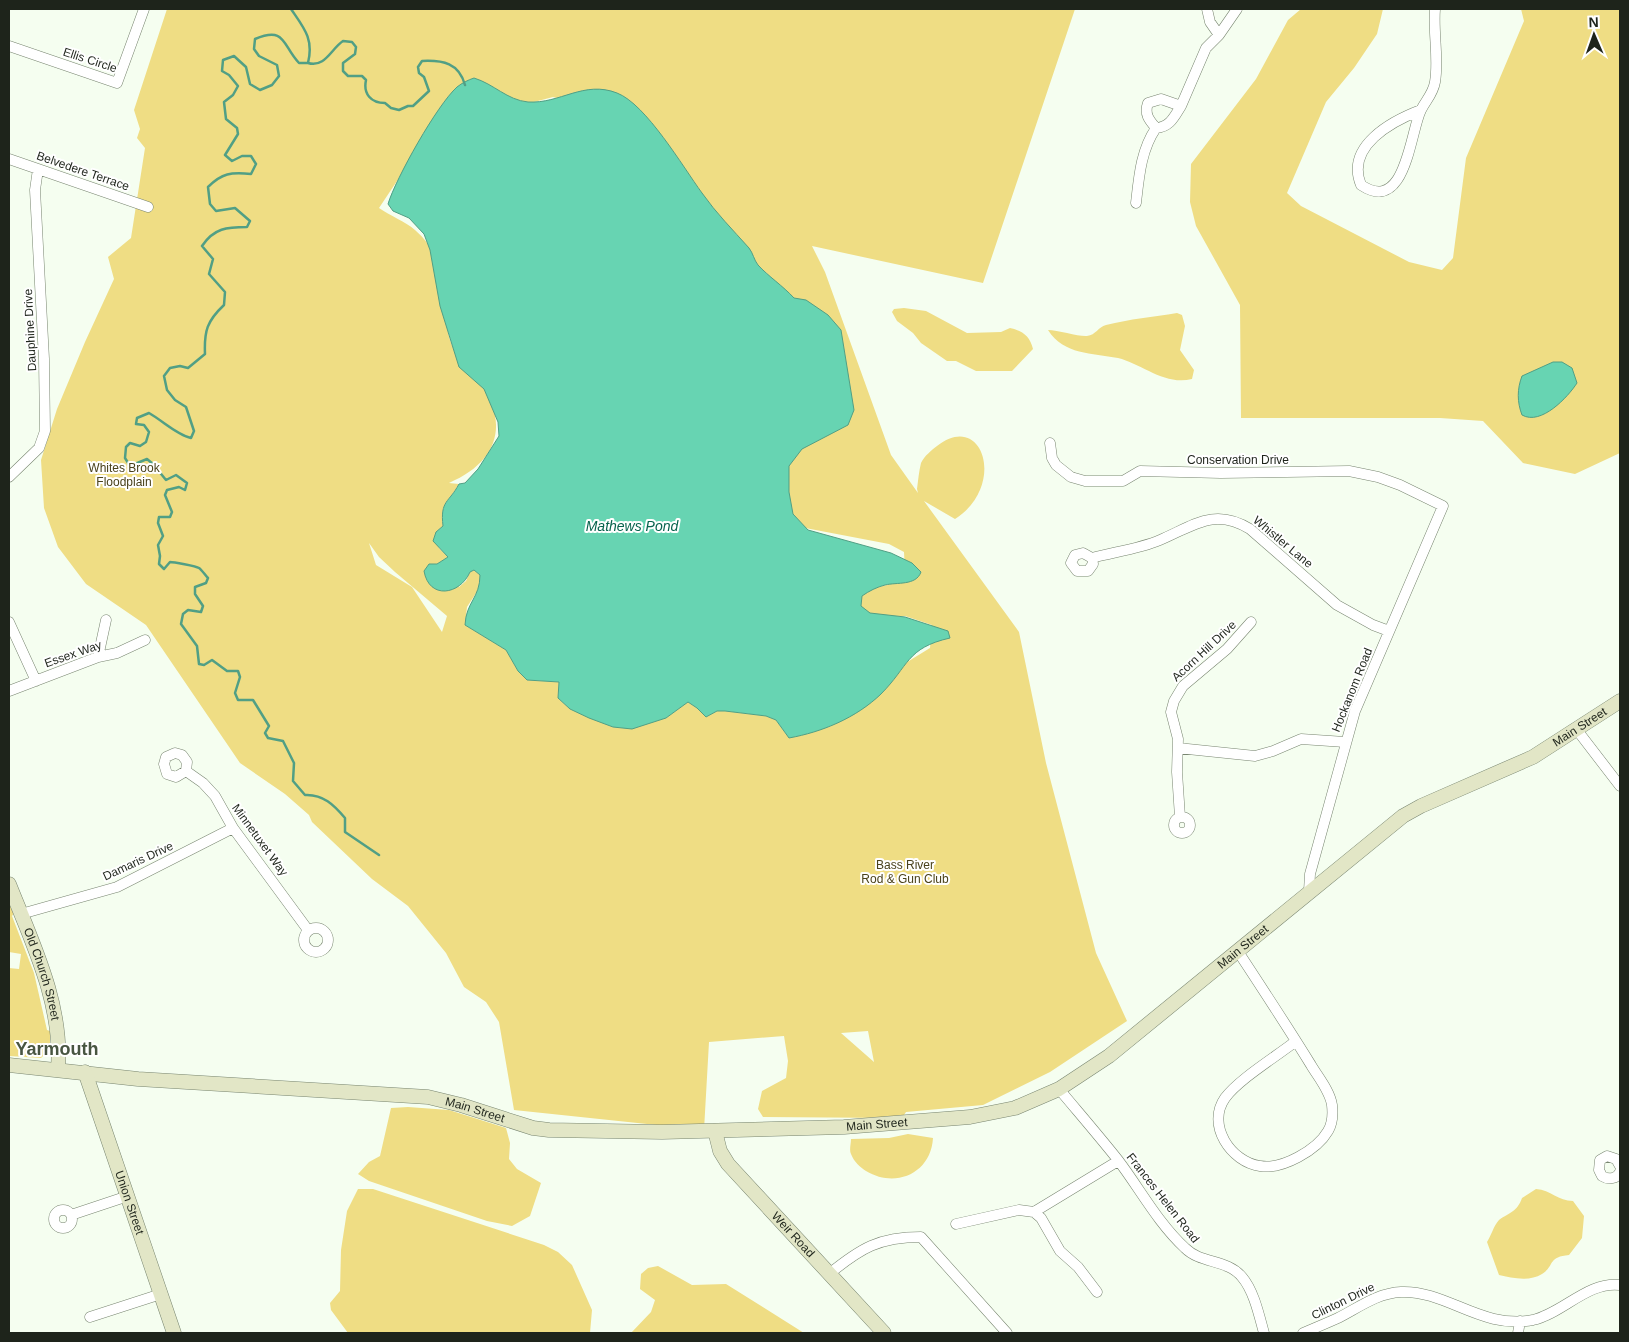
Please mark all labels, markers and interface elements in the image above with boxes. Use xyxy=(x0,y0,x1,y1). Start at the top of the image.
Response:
north arrow xyxy=(1569,10,1619,60)
text: N xyxy=(1588,14,1599,30)
street label: Ellis Circle xyxy=(61,45,119,75)
street label: Belvedere Terrace xyxy=(35,149,132,194)
street label: Dauphine Drive xyxy=(21,288,39,372)
street label: Conservation Drive xyxy=(1187,453,1289,467)
park label: Whites Brook Floodplain xyxy=(88,461,161,489)
street label: Whistler Lane xyxy=(1250,513,1316,571)
water label: Mathews Pond xyxy=(586,518,680,534)
street label: Acorn Hill Drive xyxy=(1169,617,1239,684)
street label: Essex Way xyxy=(43,638,103,670)
street label: Hockanom Road xyxy=(1329,646,1375,734)
street label: Main Street xyxy=(1550,704,1610,750)
street label: Minnetuxet Way xyxy=(229,801,291,879)
street label: Damaris Drive xyxy=(101,838,176,883)
park label: Bass River Rod & Gun Club xyxy=(861,858,949,886)
street label: Main Street xyxy=(1215,921,1272,972)
street label: Old Church Street xyxy=(21,926,63,1022)
district label: Yarmouth xyxy=(15,1039,99,1059)
street label: Main Street xyxy=(444,1094,507,1126)
street label: Main Street xyxy=(846,1115,909,1134)
street label: Frances Helen Road xyxy=(1124,1150,1202,1246)
street label: Union Street xyxy=(112,1169,147,1237)
street label: Weir Road xyxy=(769,1209,818,1260)
street label: Clinton Drive xyxy=(1309,1280,1377,1322)

